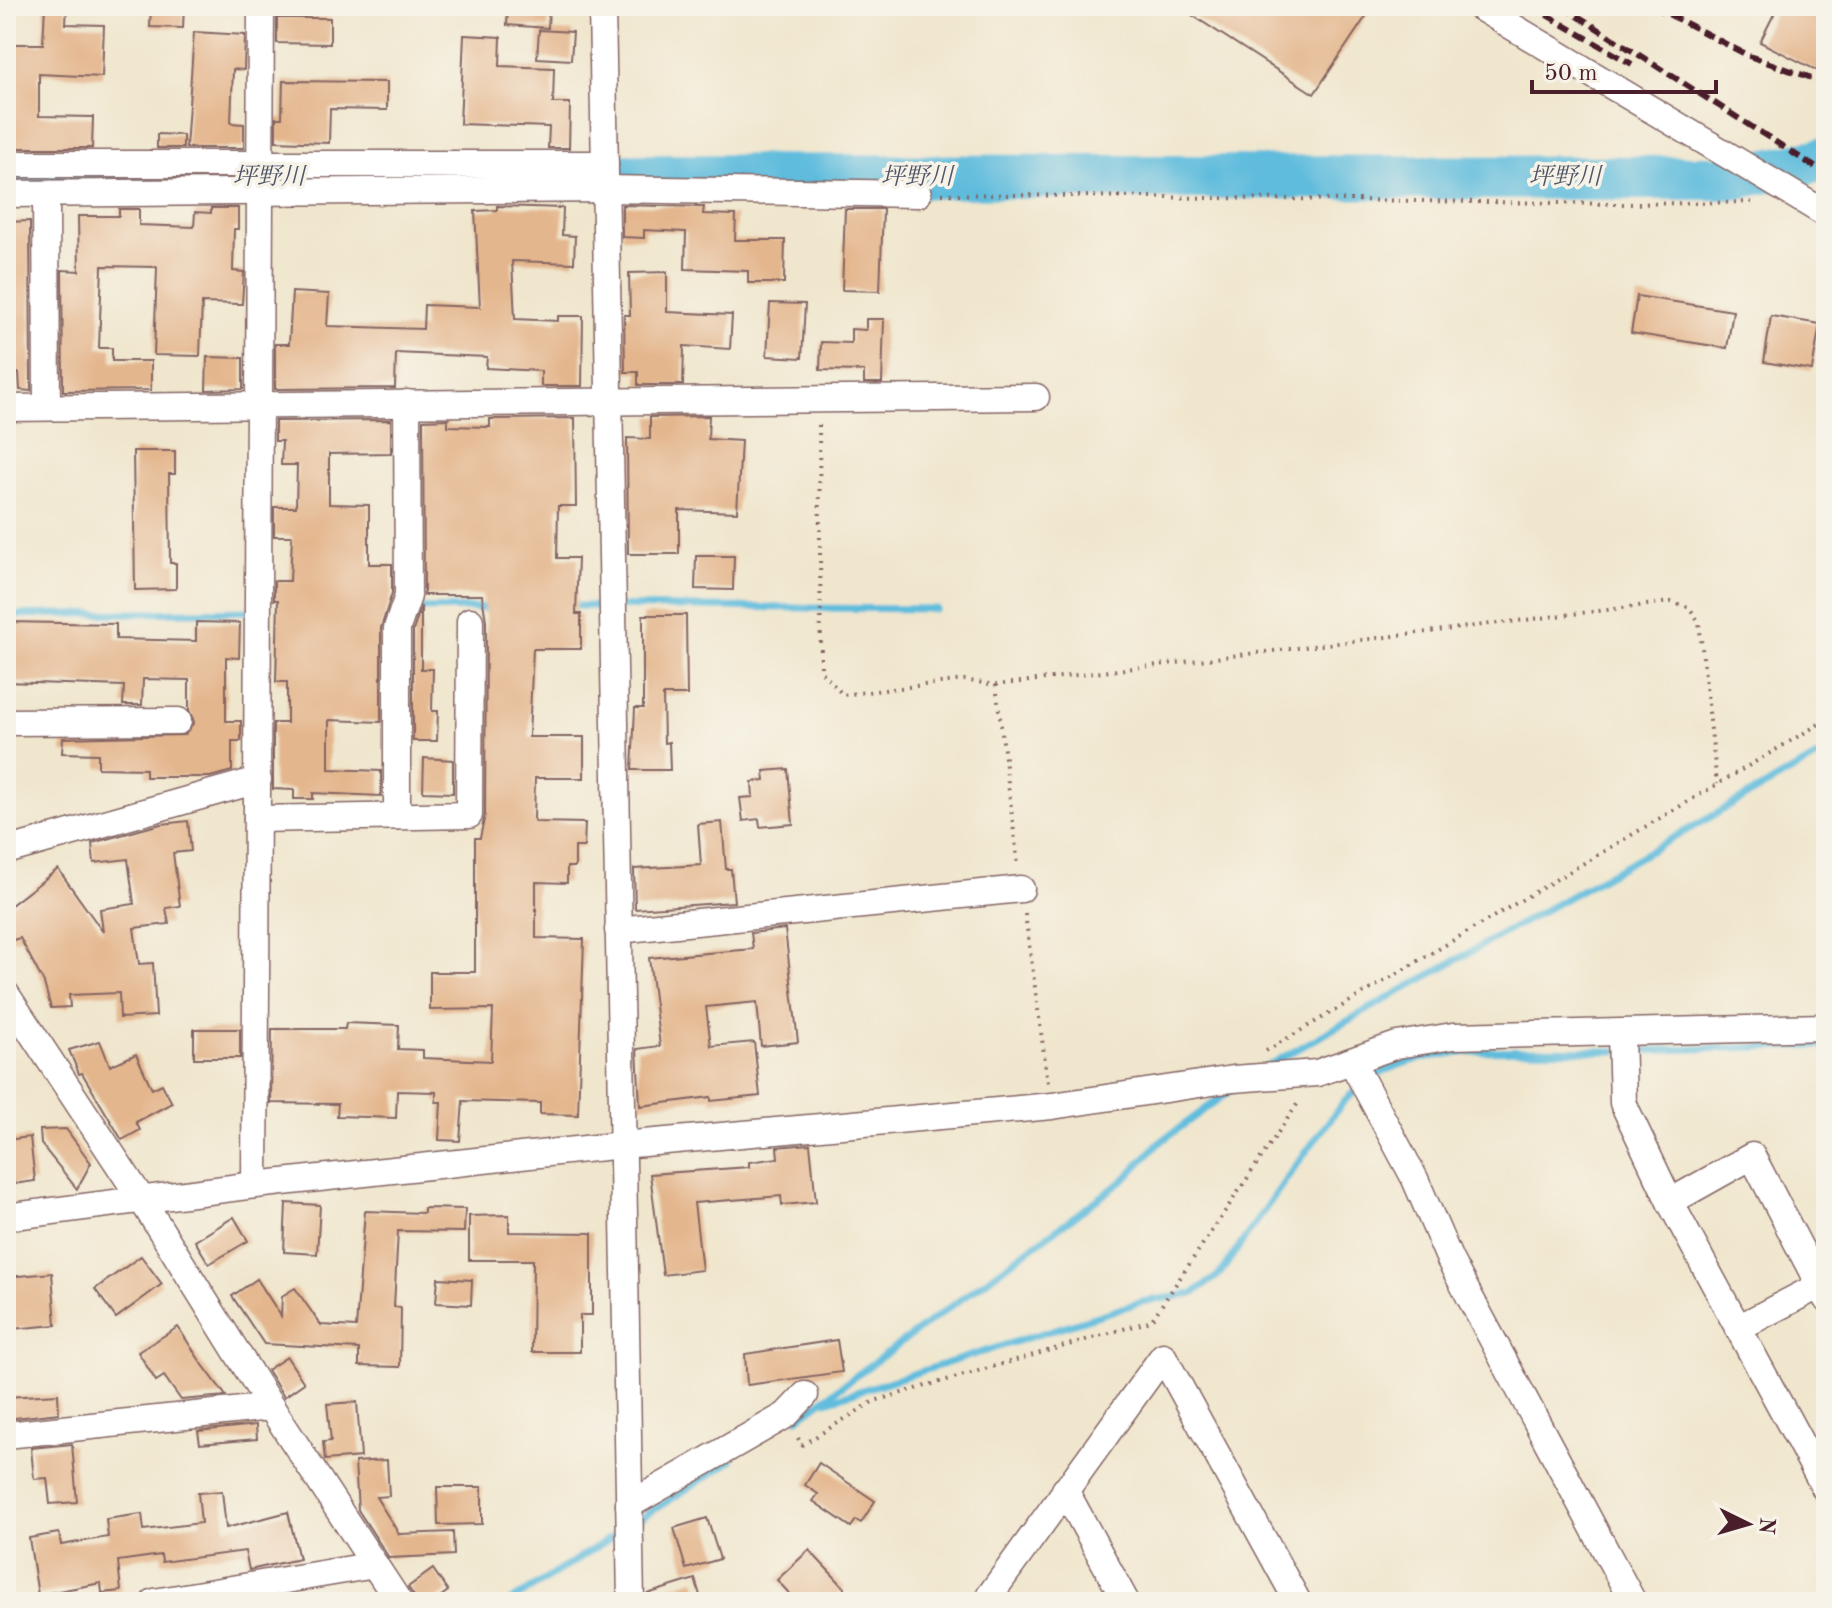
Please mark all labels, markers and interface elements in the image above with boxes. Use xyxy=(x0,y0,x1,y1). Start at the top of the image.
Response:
scale bar xyxy=(1532,44,1716,94)
text: 50 m xyxy=(1544,62,1598,86)
water label: 坪野川 xyxy=(233,164,308,190)
water label: 坪野川 xyxy=(881,164,956,190)
water label: 坪野川 xyxy=(1529,164,1604,190)
north arrow xyxy=(1708,1484,1788,1564)
text: N xyxy=(1754,1516,1778,1535)

